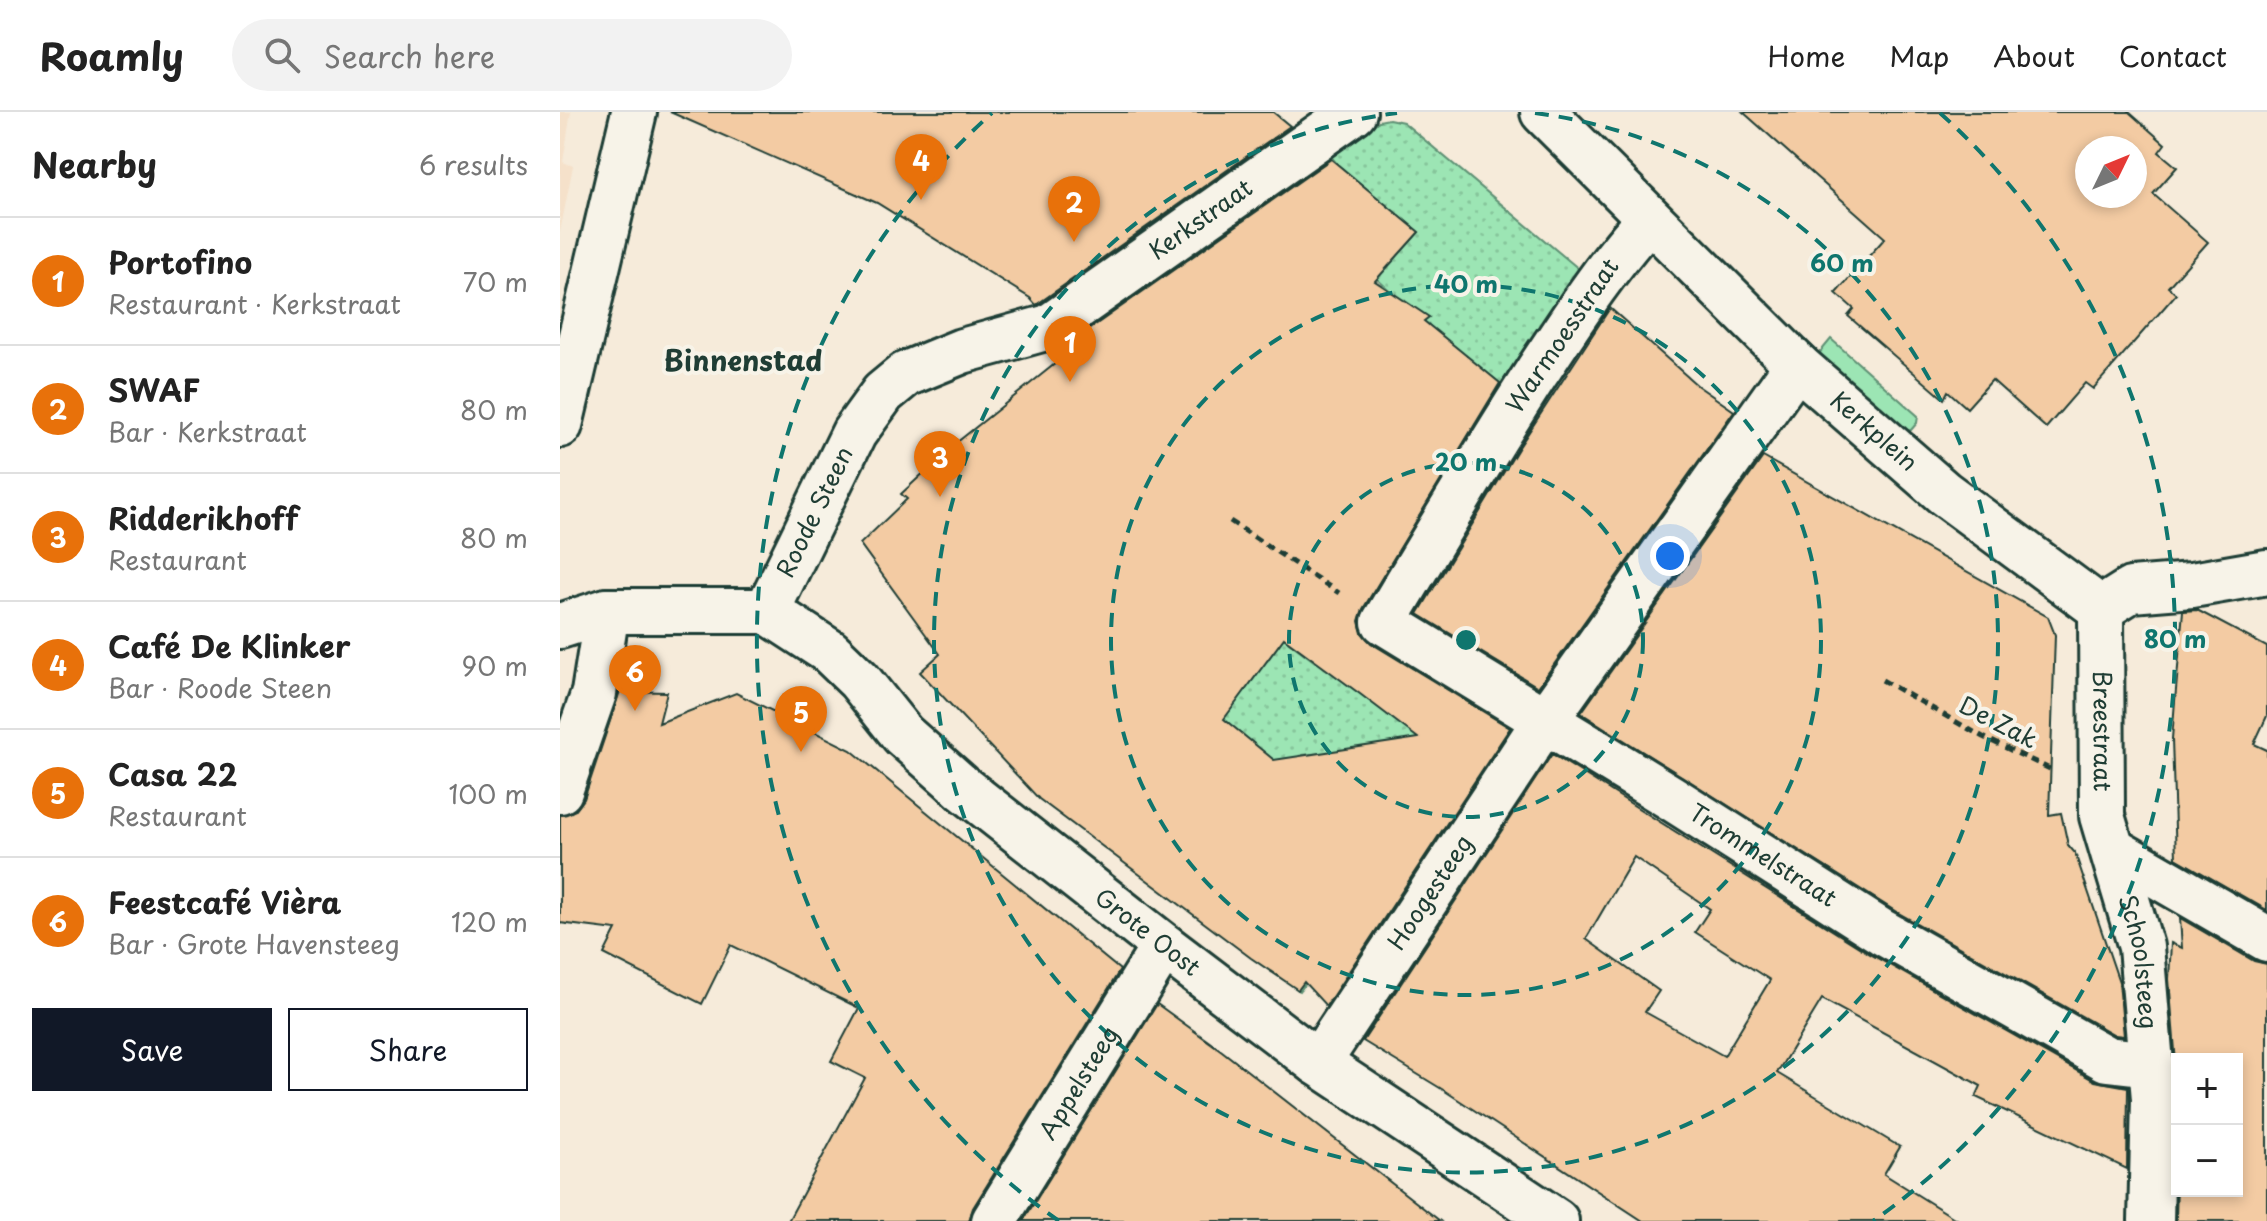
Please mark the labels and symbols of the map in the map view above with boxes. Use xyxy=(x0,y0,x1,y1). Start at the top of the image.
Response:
pin: 4 xyxy=(895,134,947,200)
north arrow xyxy=(2075,136,2147,208)
street label: Kerkstraat xyxy=(1140,169,1259,268)
pin: 2 xyxy=(1048,176,1100,242)
text: 60 m xyxy=(1810,244,1874,280)
street label: Warmoesstraat xyxy=(1496,250,1627,419)
text: 40 m xyxy=(1434,265,1498,301)
pin: 1 xyxy=(1044,316,1096,382)
district label: Binnenstad xyxy=(664,338,822,381)
street label: Kerkplein xyxy=(1823,382,1927,479)
pin: 3 xyxy=(914,431,966,497)
street label: Roode Steen xyxy=(766,440,861,583)
text: 20 m xyxy=(1435,443,1497,479)
your location xyxy=(1650,536,1690,576)
text: 80 m xyxy=(2144,620,2206,656)
centre of rings xyxy=(1452,626,1480,654)
pin: 6 xyxy=(609,645,661,711)
street label: Breestraat xyxy=(2085,670,2122,792)
pin: 5 xyxy=(775,686,827,752)
street label: De Zak xyxy=(1953,686,2044,756)
street label: Trommelstraat xyxy=(1683,794,1845,915)
street label: Hoogesteeg xyxy=(1378,827,1480,957)
street label: Grote Oost xyxy=(1088,878,1209,984)
street label: Schoolsteeg xyxy=(2110,890,2168,1031)
street label: Appelsteeg xyxy=(1029,1018,1126,1146)

